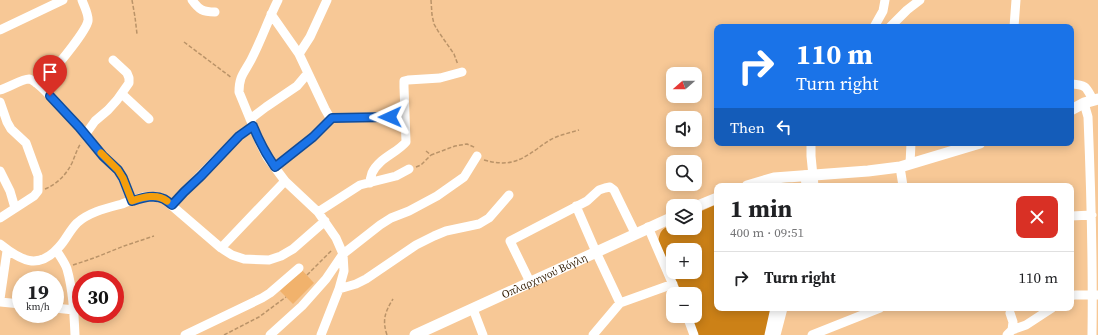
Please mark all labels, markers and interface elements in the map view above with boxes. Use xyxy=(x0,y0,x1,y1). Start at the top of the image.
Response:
text: 110 m xyxy=(796,35,873,73)
icon: right xyxy=(730,40,782,92)
pin xyxy=(33,55,67,96)
icon: arrive xyxy=(39,61,61,83)
north arrow xyxy=(666,67,702,103)
map controls xyxy=(666,67,702,323)
text: Turn right xyxy=(796,71,878,96)
position arrow xyxy=(369,96,411,138)
button: sound xyxy=(666,111,702,147)
icon: left xyxy=(773,116,795,138)
text: Then xyxy=(730,117,765,138)
button: search xyxy=(666,155,702,191)
text: 1 min xyxy=(730,192,792,225)
button: close xyxy=(1016,196,1058,238)
button: layers xyxy=(666,199,702,235)
text: 400 m · 09:51 xyxy=(730,224,804,241)
button: + xyxy=(666,243,702,279)
street label: Οπλαρχηγού Βόγλη xyxy=(499,250,590,302)
icon: right xyxy=(730,267,752,289)
text: Turn right xyxy=(764,267,836,288)
text: 110 m xyxy=(1018,267,1058,288)
speed limit sign: 30 xyxy=(72,271,124,323)
text: 19 xyxy=(27,278,49,306)
button: − xyxy=(666,287,702,323)
text: km/h xyxy=(26,300,50,313)

